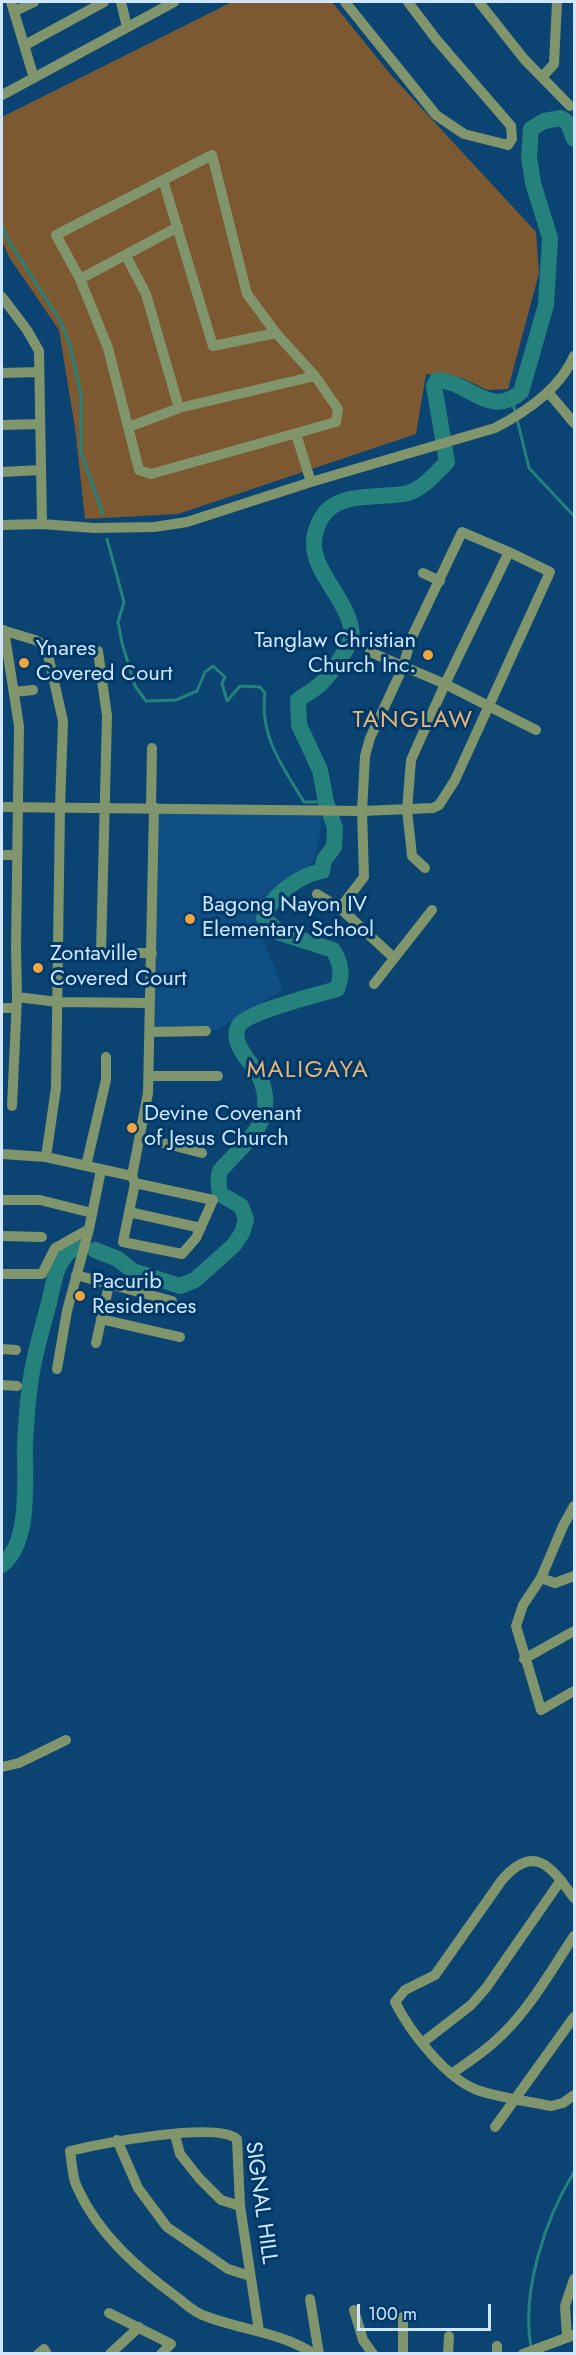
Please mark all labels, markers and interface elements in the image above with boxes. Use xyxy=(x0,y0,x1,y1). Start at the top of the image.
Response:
place label: Tanglaw Christian Church Inc. xyxy=(254,629,416,680)
place label: Ynares Covered Court xyxy=(36,637,173,688)
marker: Tanglaw Christian Church Inc. xyxy=(421,648,435,662)
marker: Ynares Covered Court xyxy=(17,656,31,670)
district label: TANGLAW xyxy=(352,707,474,735)
place label: Bagong Nayon IV Elementary School xyxy=(202,893,374,944)
marker: Bagong Nayon IV Elementary School xyxy=(183,912,197,926)
place label: Zontaville Covered Court xyxy=(50,942,187,993)
marker: Zontaville Covered Court xyxy=(31,961,45,975)
district label: MALIGAYA xyxy=(247,1057,369,1085)
place label: Devine Covenant of Jesus Church xyxy=(144,1102,301,1154)
marker: Devine Covenant of Jesus Church xyxy=(125,1121,139,1135)
place label: Pacurib Residences xyxy=(92,1270,196,1322)
marker: Pacurib Residences xyxy=(73,1289,87,1303)
street label: SIGNAL HILL xyxy=(238,2140,282,2266)
scale bar xyxy=(360,2292,494,2330)
text: 100 m xyxy=(368,2301,417,2327)

